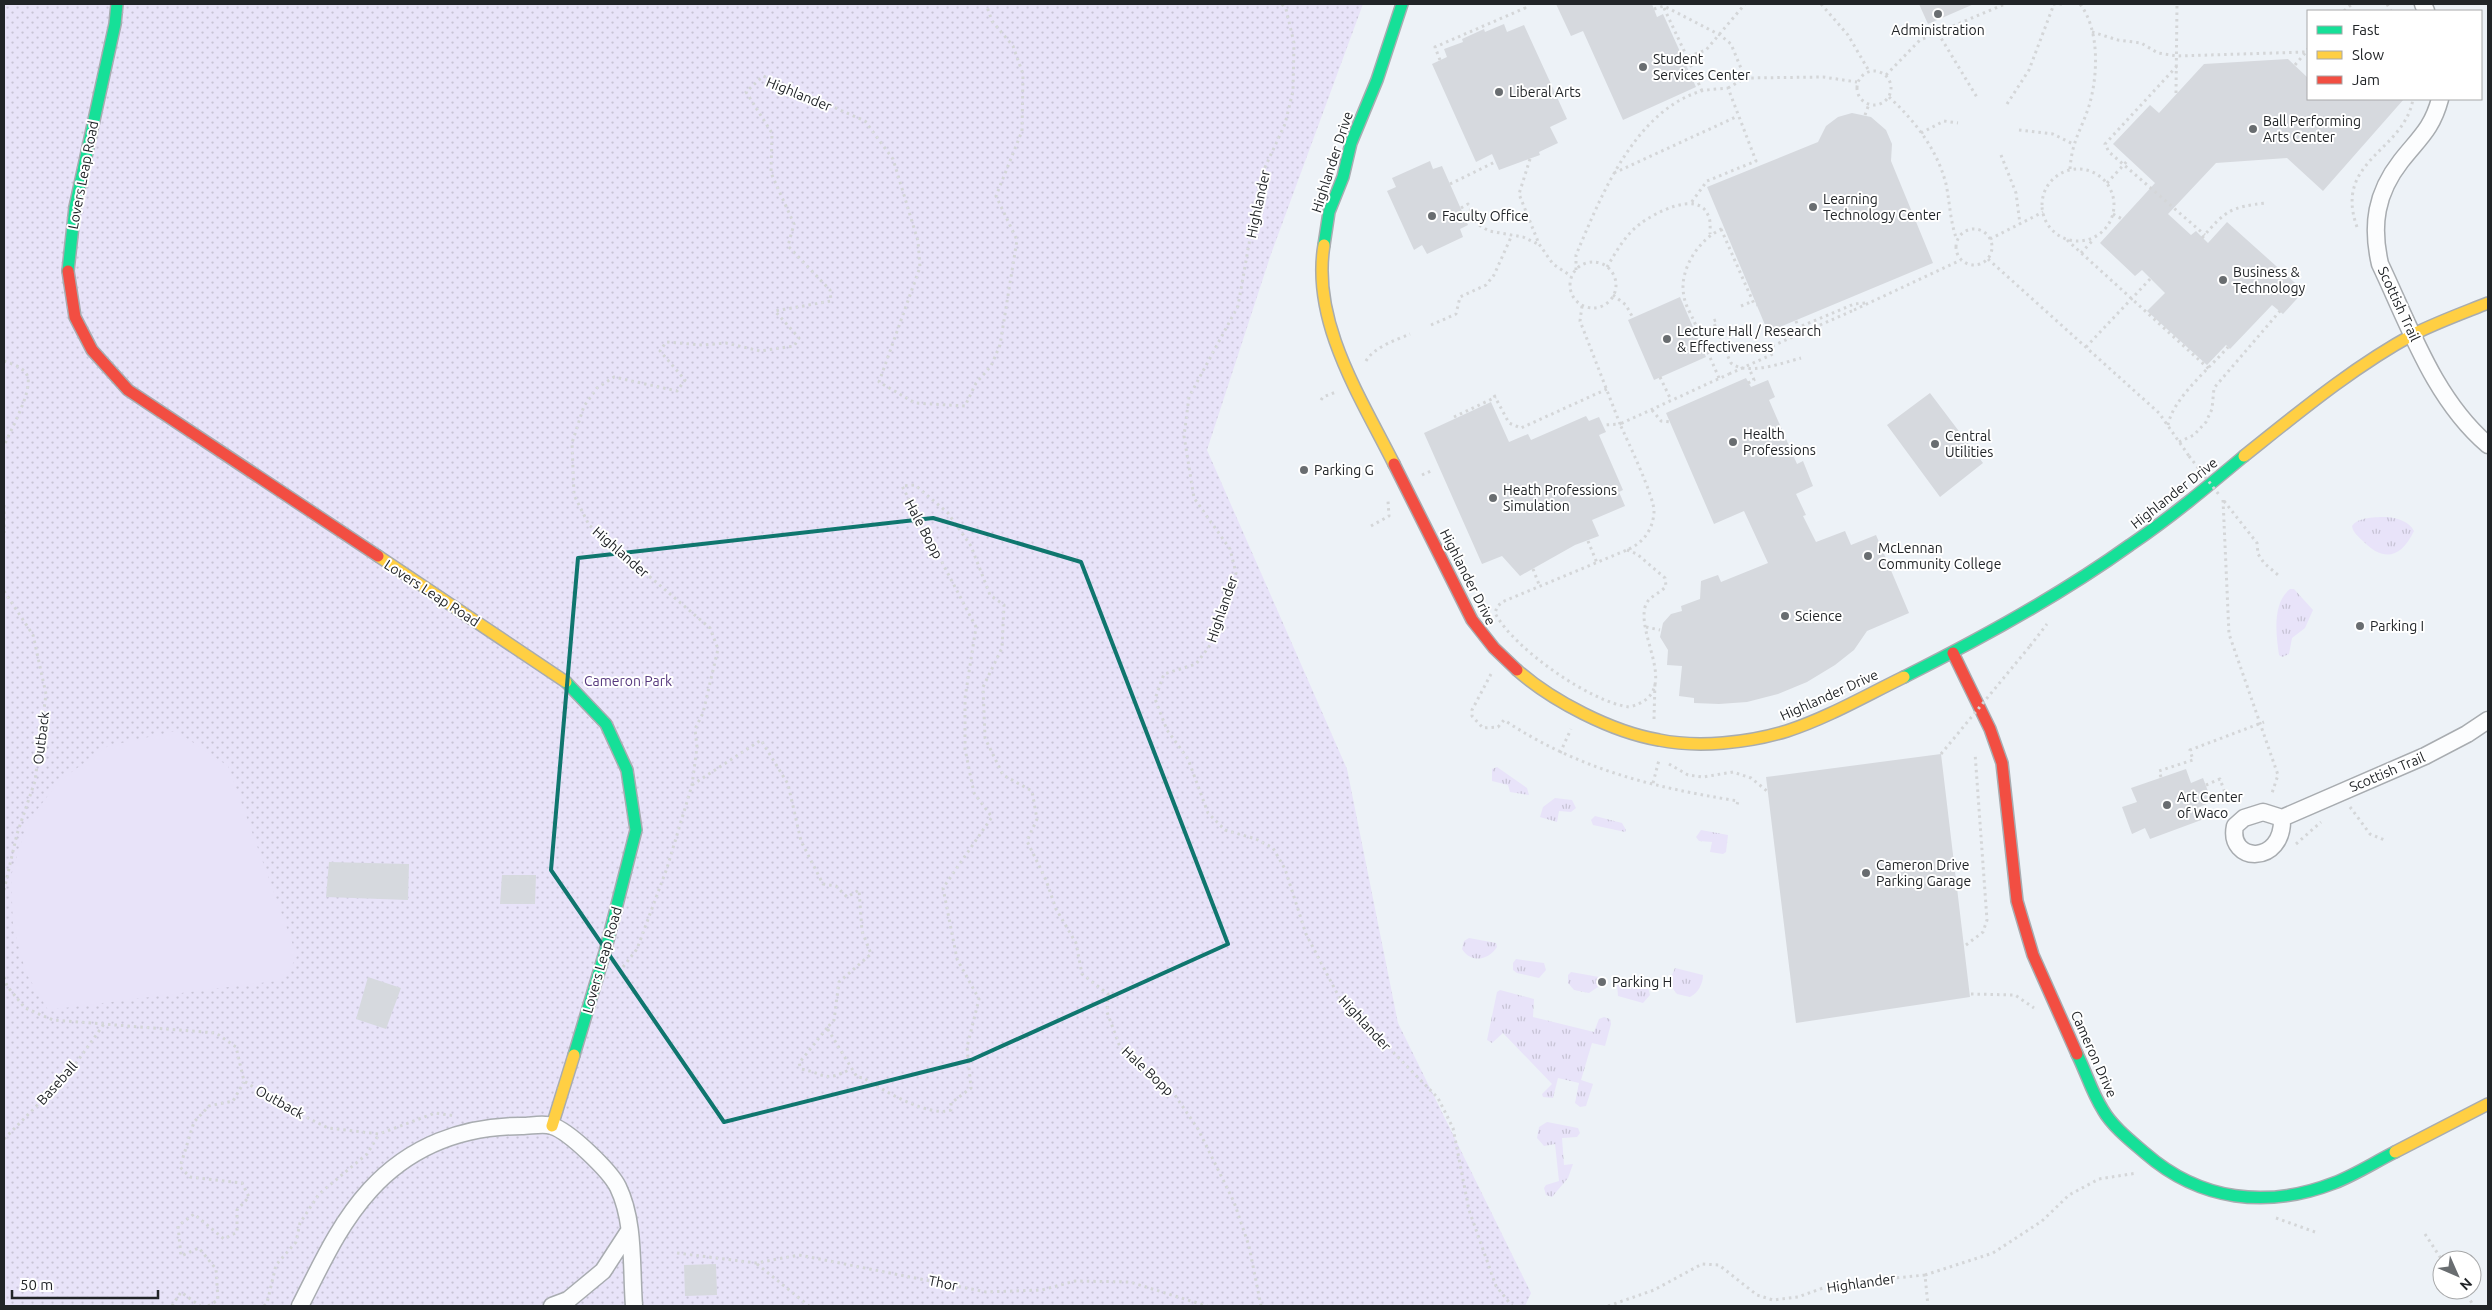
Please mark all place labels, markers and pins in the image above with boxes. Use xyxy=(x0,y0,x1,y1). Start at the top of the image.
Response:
marker: Administration xyxy=(1932,8,1944,20)
place label: Administration xyxy=(1891,22,1985,38)
place label: Student Services Center xyxy=(1653,51,1751,83)
marker: Student Services Center xyxy=(1637,61,1649,73)
place label: Liberal Arts xyxy=(1509,84,1581,100)
marker: Liberal Arts xyxy=(1493,86,1505,98)
place label: Ball Performing Arts Center xyxy=(2263,113,2361,145)
marker: Ball Performing Arts Center xyxy=(2247,123,2259,135)
place label: Learning Technology Center xyxy=(1823,191,1942,223)
marker: Learning Technology Center xyxy=(1807,201,1819,213)
place label: Faculty Office xyxy=(1442,208,1529,224)
marker: Faculty Office xyxy=(1426,210,1438,222)
place label: Business & Technology xyxy=(2233,264,2305,296)
marker: Business & Technology xyxy=(2217,274,2229,286)
place label: Lecture Hall / Research & Effectiveness xyxy=(1677,323,1821,355)
marker: Lecture Hall / Research & Effectiveness xyxy=(1661,333,1673,345)
place label: Health Professions xyxy=(1743,426,1816,458)
place label: Central Utilities xyxy=(1945,428,1993,460)
marker: Health Professions xyxy=(1727,436,1739,448)
marker: Central Utilities xyxy=(1929,438,1941,450)
place label: Parking G xyxy=(1314,462,1374,478)
marker: Parking G xyxy=(1298,464,1310,476)
place label: Heath Professions Simulation xyxy=(1503,482,1617,514)
marker: Heath Professions Simulation xyxy=(1487,492,1499,504)
place label: McLennan Community College xyxy=(1878,540,2001,572)
marker: McLennan Community College xyxy=(1862,550,1874,562)
place label: Science xyxy=(1795,608,1842,624)
marker: Science xyxy=(1779,610,1791,622)
place label: Parking I xyxy=(2370,618,2424,634)
marker: Parking I xyxy=(2354,620,2366,632)
place label: Art Center of Waco xyxy=(2177,789,2244,821)
marker: Art Center of Waco xyxy=(2161,799,2173,811)
place label: Cameron Drive Parking Garage xyxy=(1876,857,1971,889)
marker: Cameron Drive Parking Garage xyxy=(1860,867,1872,879)
place label: Parking H xyxy=(1612,974,1672,990)
marker: Parking H xyxy=(1596,976,1608,988)

